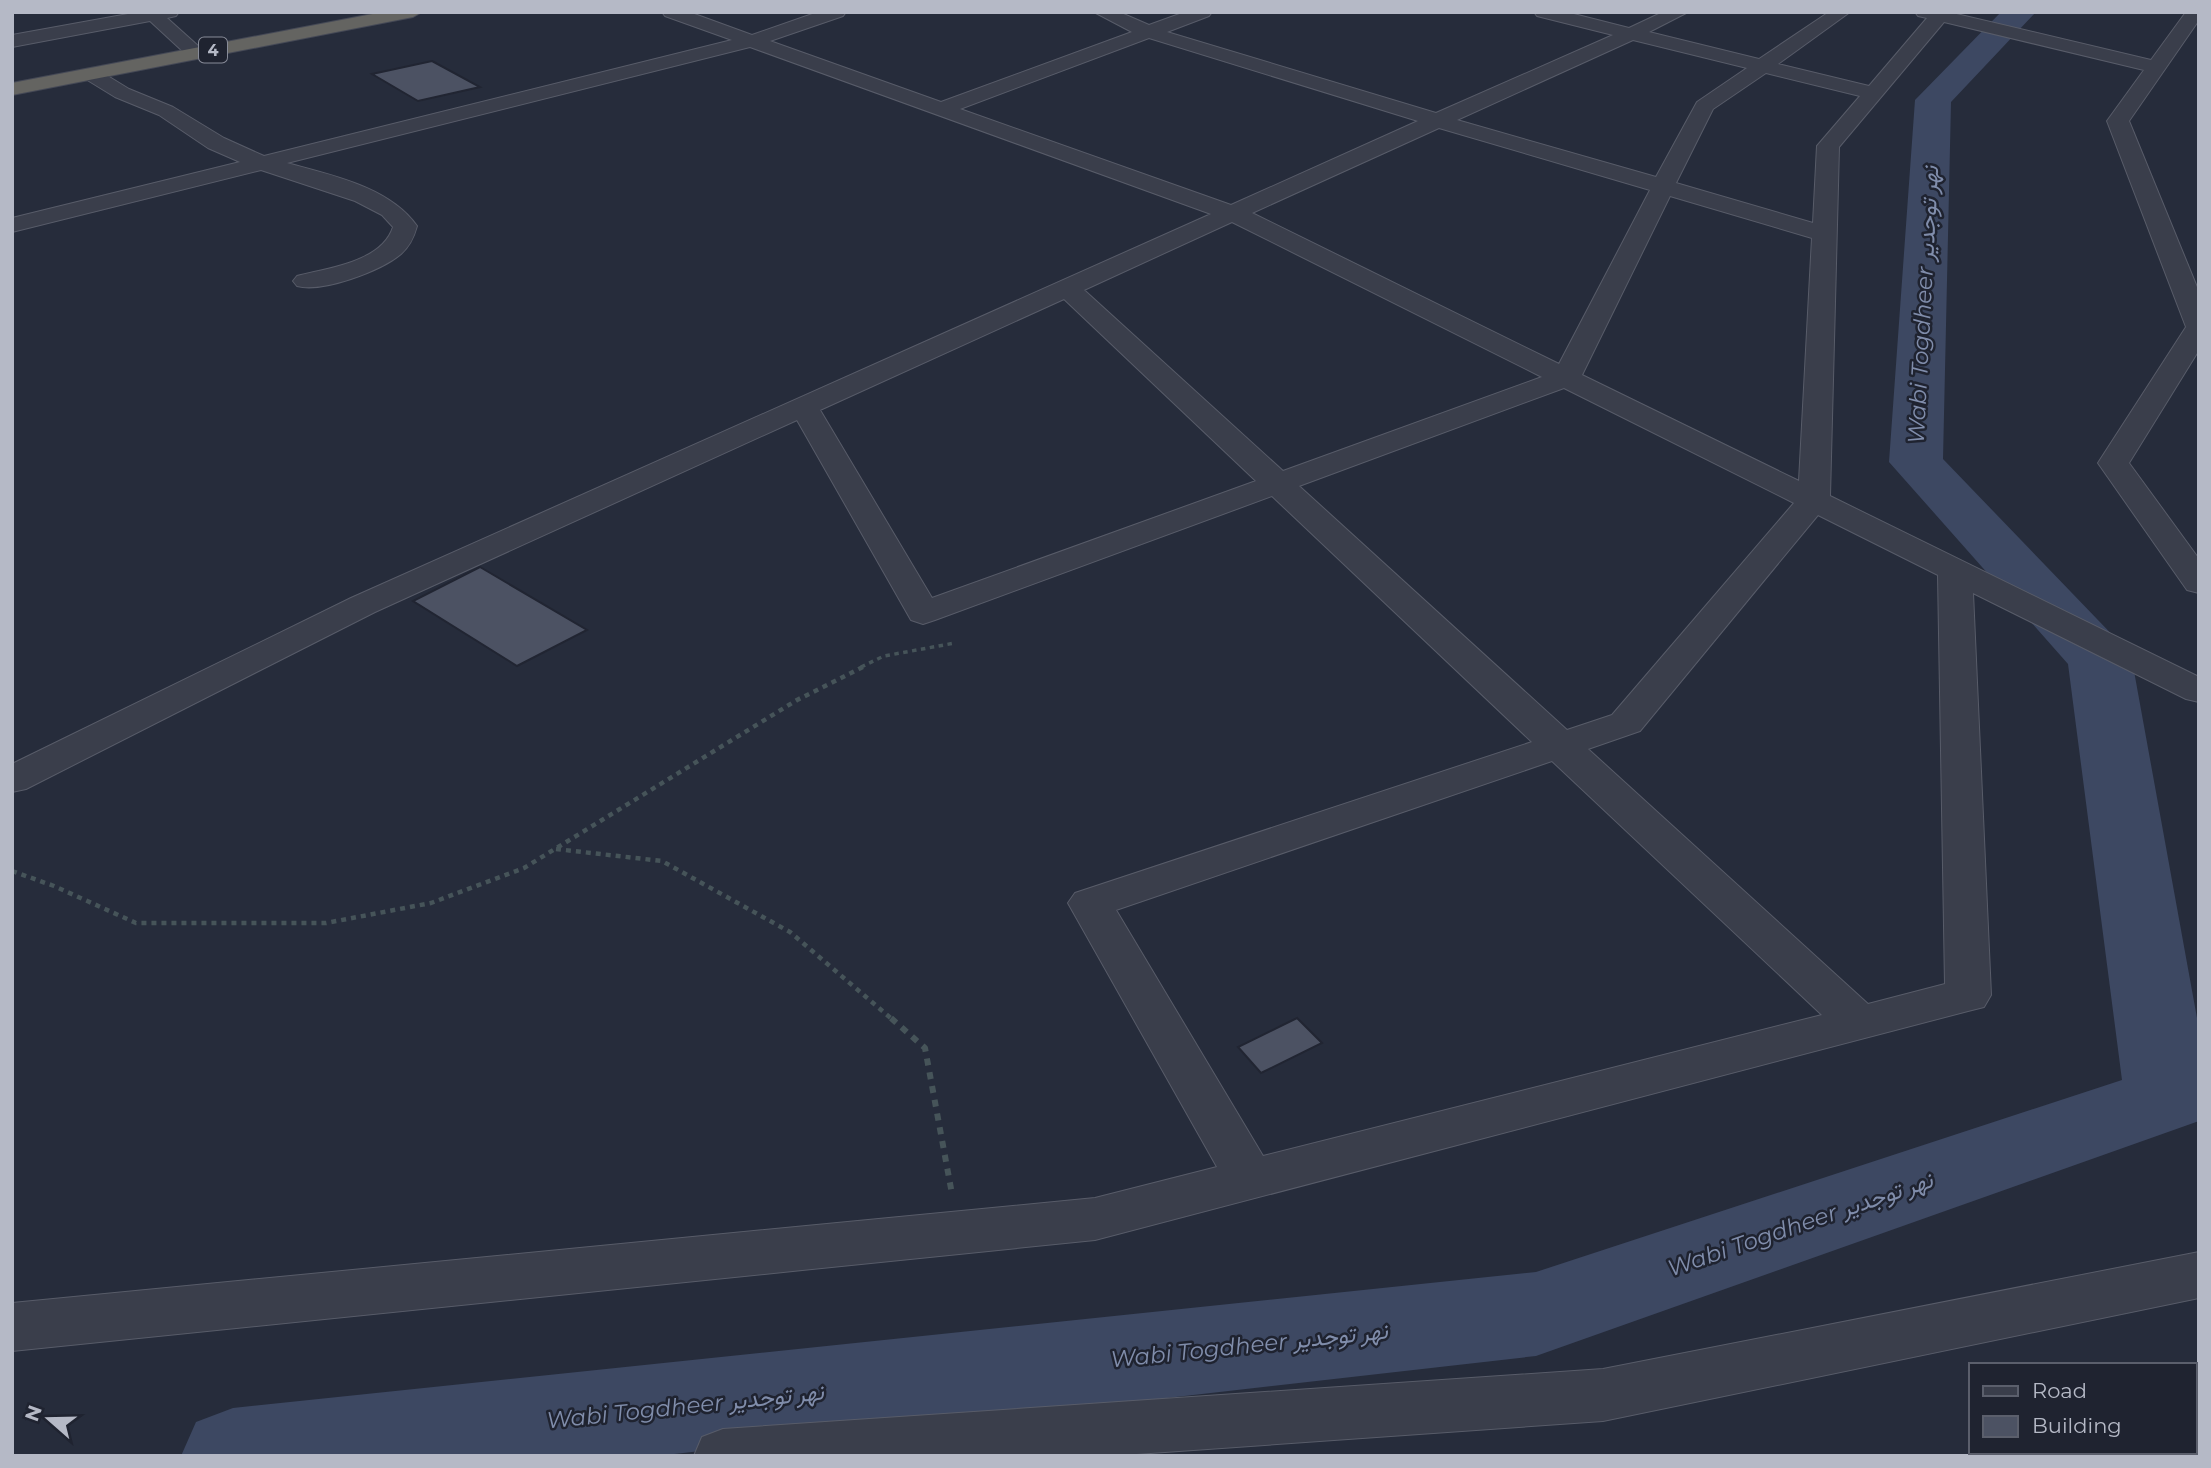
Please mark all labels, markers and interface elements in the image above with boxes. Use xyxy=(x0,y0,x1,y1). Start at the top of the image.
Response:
road number: 4 xyxy=(199,38,227,62)
water label: Wabi Togdheer نهر توجدير xyxy=(1902,164,1945,445)
water label: Wabi Togdheer نهر توجدير xyxy=(1664,1165,1938,1283)
water label: Wabi Togdheer نهر توجدير xyxy=(1109,1316,1390,1374)
legend xyxy=(1969,1363,2197,1454)
water label: Wabi Togdheer نهر توجدير xyxy=(545,1377,826,1435)
text: Road xyxy=(2032,1378,2087,1403)
north arrow xyxy=(14,1384,84,1454)
text: N xyxy=(20,1402,47,1425)
text: Building xyxy=(2032,1413,2122,1438)

